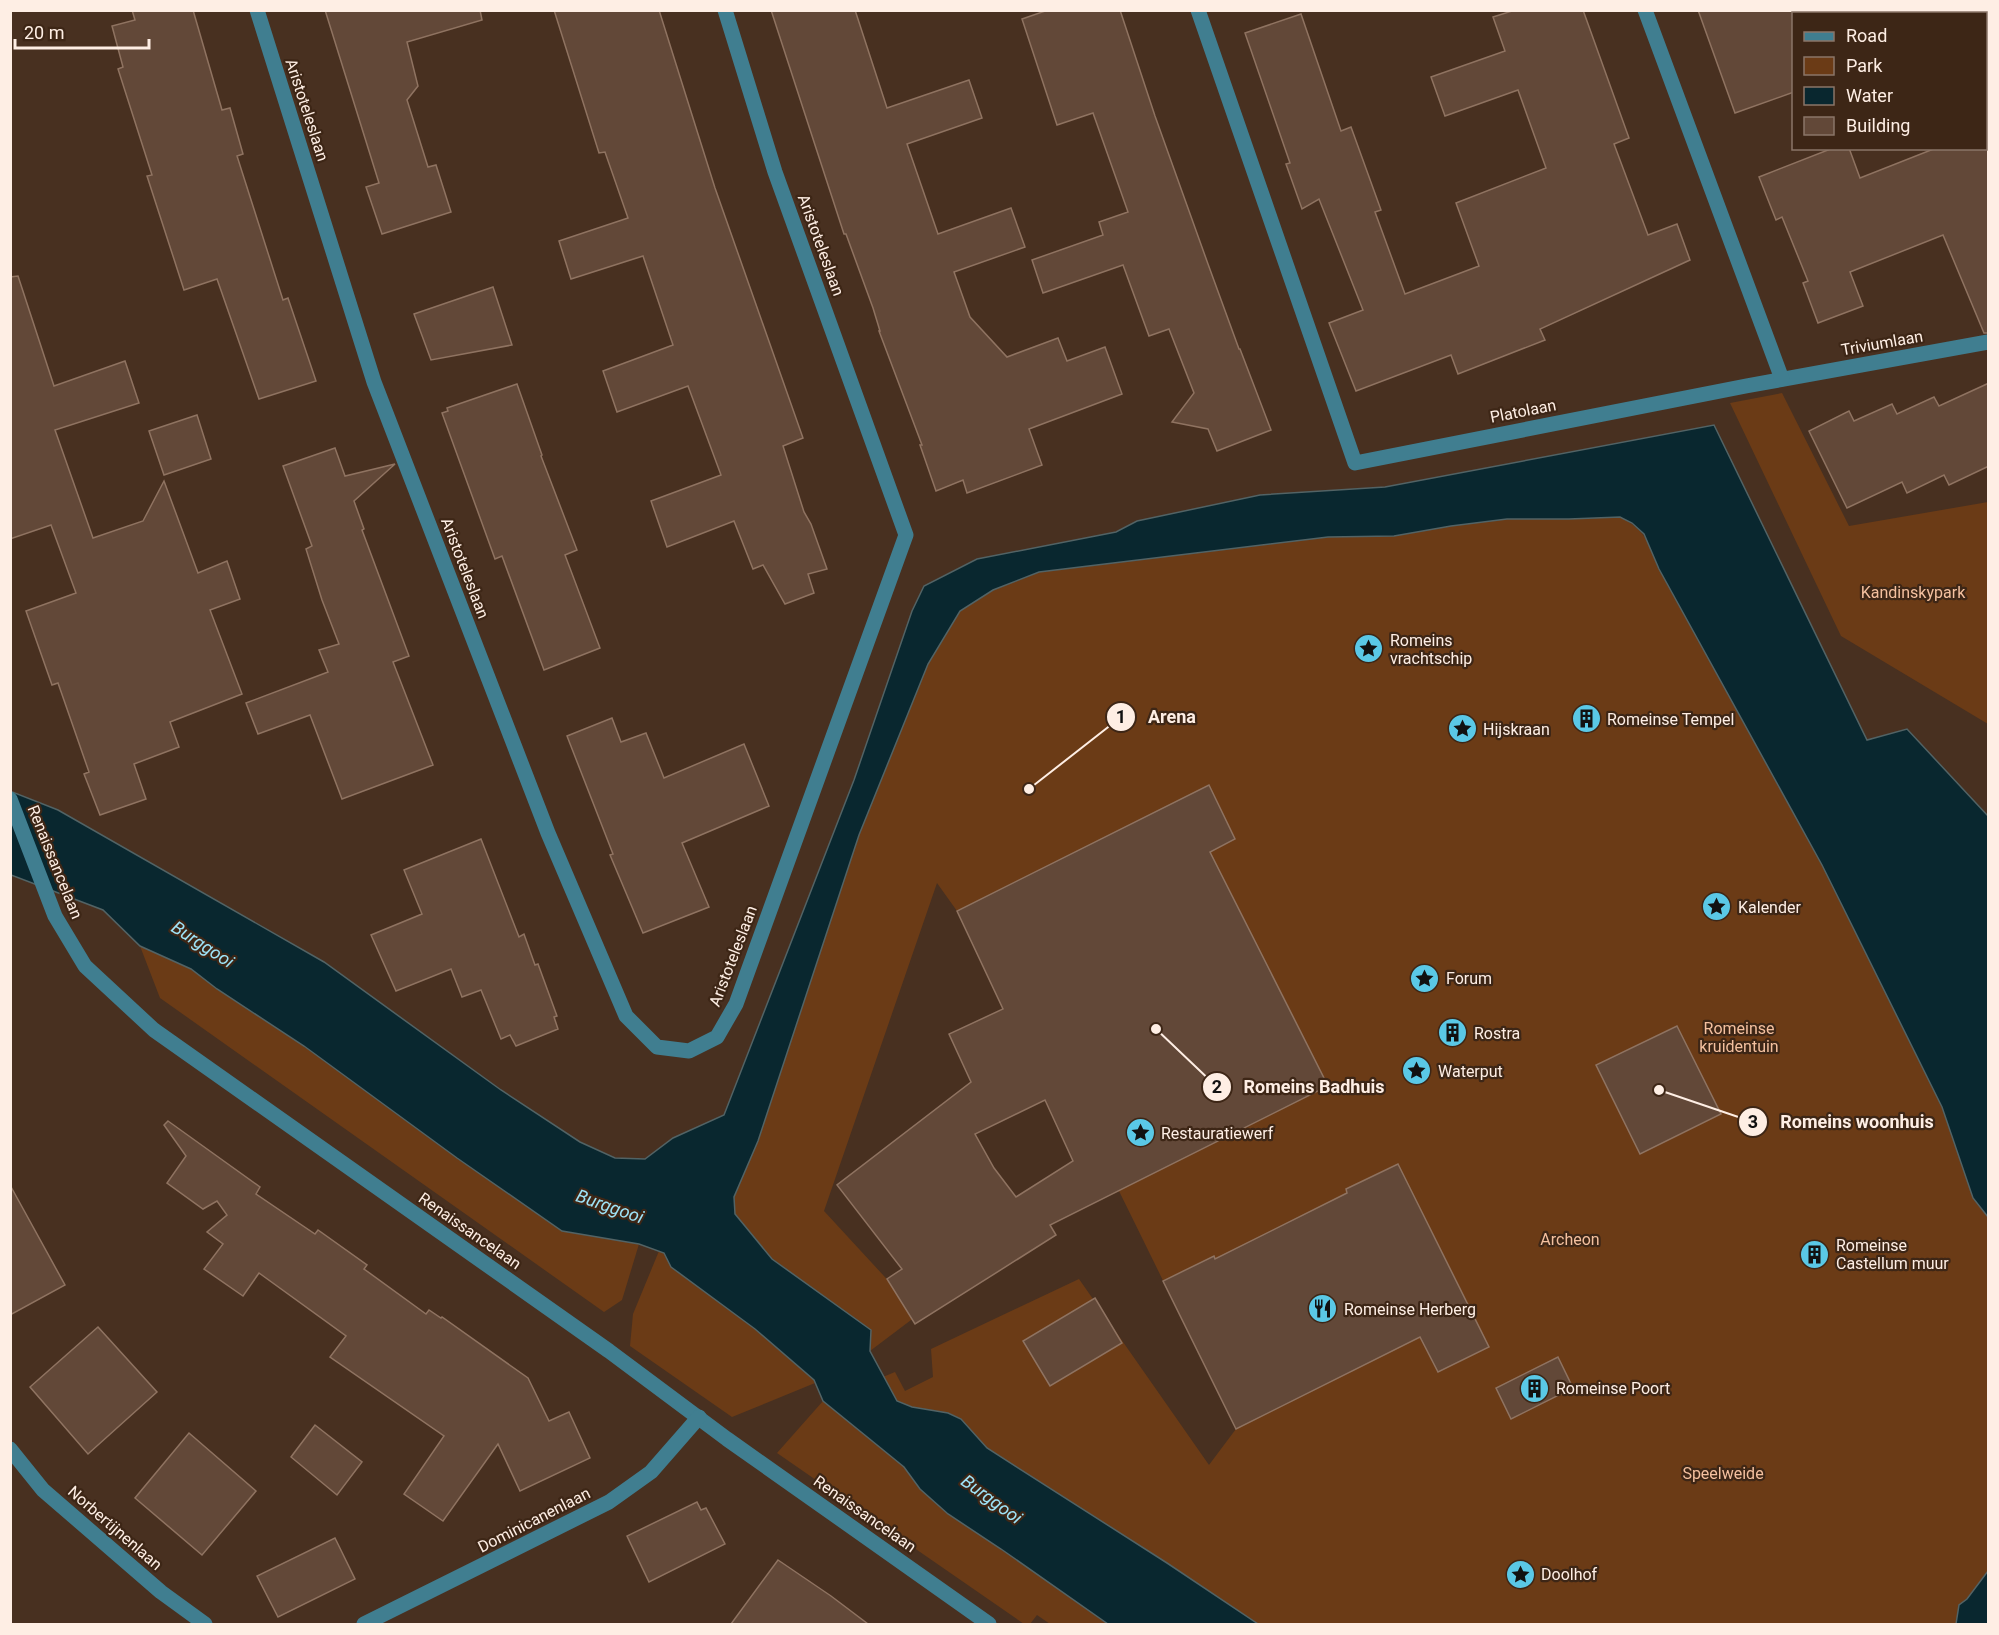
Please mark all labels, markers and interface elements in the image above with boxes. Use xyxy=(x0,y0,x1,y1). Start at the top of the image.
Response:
scale bar xyxy=(15,12,148,50)
legend xyxy=(1792,12,1987,150)
text: 20 m xyxy=(24,22,64,43)
text: Road xyxy=(1846,25,1887,46)
text: Park xyxy=(1846,55,1883,76)
street label: Aristoteleslaan xyxy=(281,56,333,164)
text: Water xyxy=(1846,85,1893,106)
text: Building xyxy=(1846,115,1910,136)
street label: Aristoteleslaan xyxy=(794,192,848,298)
street label: Triviumlaan xyxy=(1840,326,1924,360)
street label: Platolaan xyxy=(1488,395,1558,427)
street label: Aristoteleslaan xyxy=(437,515,493,621)
park label: Kandinskypark xyxy=(1861,583,1966,602)
place label: Romeins vrachtschip xyxy=(1390,631,1472,668)
place icon: Romeins vrachtschip xyxy=(1353,633,1385,665)
callout: Arena xyxy=(1106,699,1208,735)
building icon: Romeinse Tempel xyxy=(1570,703,1602,735)
text: 1 xyxy=(1116,706,1126,727)
text: Arena xyxy=(1148,706,1196,727)
place label: Romeinse Tempel xyxy=(1607,710,1734,729)
place icon: Hijskraan xyxy=(1446,713,1478,745)
place label: Hijskraan xyxy=(1483,720,1550,739)
street label: Renaissancelaan xyxy=(24,802,86,922)
place icon: Kalender xyxy=(1701,891,1733,923)
place label: Kalender xyxy=(1738,898,1801,917)
street label: Aristoteleslaan xyxy=(705,903,761,1009)
water label: Burggooi xyxy=(168,916,239,972)
place icon: Forum xyxy=(1409,962,1441,994)
place label: Forum xyxy=(1446,969,1492,988)
building icon: Rostra xyxy=(1437,1017,1469,1049)
park label: Romeinse kruidentuin xyxy=(1699,1019,1779,1056)
place label: Rostra xyxy=(1474,1024,1520,1043)
place icon: Waterput xyxy=(1401,1055,1433,1087)
place label: Waterput xyxy=(1438,1062,1503,1081)
callout: Romeins Badhuis xyxy=(1202,1069,1397,1105)
text: 2 xyxy=(1212,1076,1222,1097)
text: Romeins Badhuis xyxy=(1243,1076,1385,1097)
callout: Romeins woonhuis xyxy=(1738,1104,1945,1140)
text: 3 xyxy=(1748,1111,1758,1132)
text: Romeins woonhuis xyxy=(1780,1111,1934,1132)
place icon: Restauratiewerf xyxy=(1124,1117,1156,1149)
place label: Restauratiewerf xyxy=(1161,1124,1274,1143)
water label: Burggooi xyxy=(573,1185,647,1228)
street label: Renaissancelaan xyxy=(415,1189,525,1273)
park label: Archeon xyxy=(1540,1230,1600,1249)
place label: Romeinse Castellum muur xyxy=(1836,1236,1949,1273)
building icon: Romeinse Castellum muur xyxy=(1799,1238,1831,1270)
restaurant icon: Romeinse Herberg xyxy=(1307,1293,1339,1325)
place label: Romeinse Herberg xyxy=(1344,1300,1476,1319)
building icon: Romeinse Poort xyxy=(1519,1372,1551,1404)
place label: Romeinse Poort xyxy=(1556,1379,1670,1398)
park label: Speelweide xyxy=(1682,1464,1764,1483)
water label: Burggooi xyxy=(958,1470,1027,1529)
street label: Renaissancelaan xyxy=(810,1472,920,1556)
street label: Norbertijnenlaan xyxy=(64,1482,166,1574)
street label: Dominicanenlaan xyxy=(475,1483,593,1557)
place icon: Doolhof xyxy=(1504,1558,1536,1590)
place label: Doolhof xyxy=(1541,1565,1598,1584)

